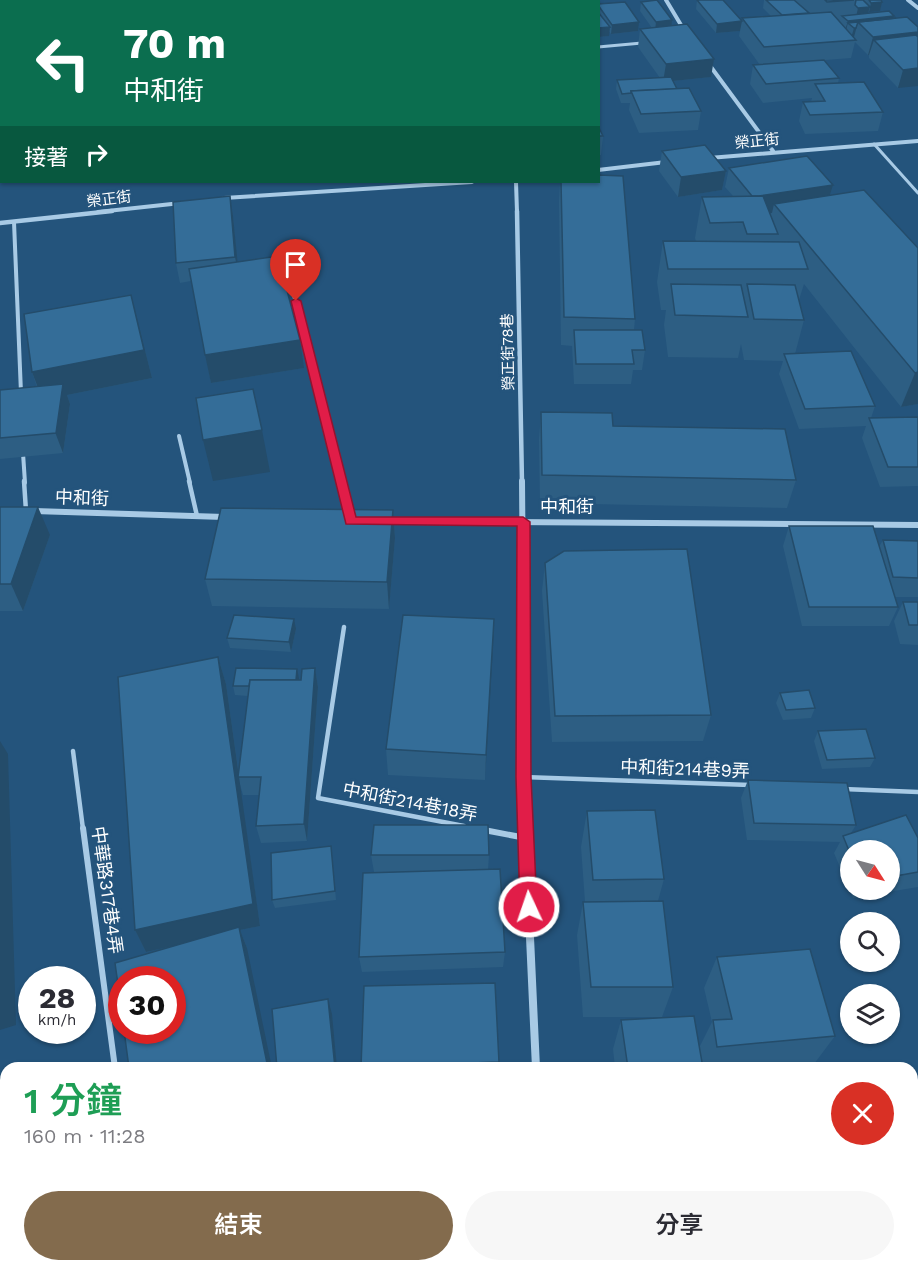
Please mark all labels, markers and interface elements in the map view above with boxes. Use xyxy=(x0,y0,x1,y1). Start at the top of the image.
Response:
text: 70 m xyxy=(123,19,226,68)
icon: left xyxy=(24,24,102,102)
text: 中和街 xyxy=(123,75,204,107)
street label: 榮正街 xyxy=(734,130,780,152)
icon: right xyxy=(80,138,113,171)
text: 接著 xyxy=(24,145,68,170)
street label: 榮正街 xyxy=(86,187,132,211)
pin xyxy=(270,239,321,301)
icon: arrive xyxy=(279,248,312,281)
street label: 榮正街78巷 xyxy=(498,313,518,391)
street label: 中和街 xyxy=(55,486,109,509)
street label: 中和街 xyxy=(540,496,594,517)
street label: 中和街214巷9弄 xyxy=(620,756,750,781)
street label: 中和街214巷18弄 xyxy=(341,778,479,825)
street label: 中華路317巷4弄 xyxy=(88,825,127,955)
north arrow xyxy=(840,840,900,900)
map controls xyxy=(840,840,900,1044)
position arrow xyxy=(497,875,561,939)
button: search xyxy=(840,912,900,972)
speed limit sign: 30 xyxy=(108,966,186,1044)
text: 28 xyxy=(39,980,75,1015)
button: layers xyxy=(840,984,900,1044)
text: km/h xyxy=(38,1011,76,1029)
text: 1 分鐘 xyxy=(24,1080,122,1122)
button: close xyxy=(831,1082,894,1145)
text: 160 m · 11:28 xyxy=(24,1124,146,1148)
button: 結束 xyxy=(24,1191,453,1260)
button: 分享 xyxy=(465,1191,894,1260)

